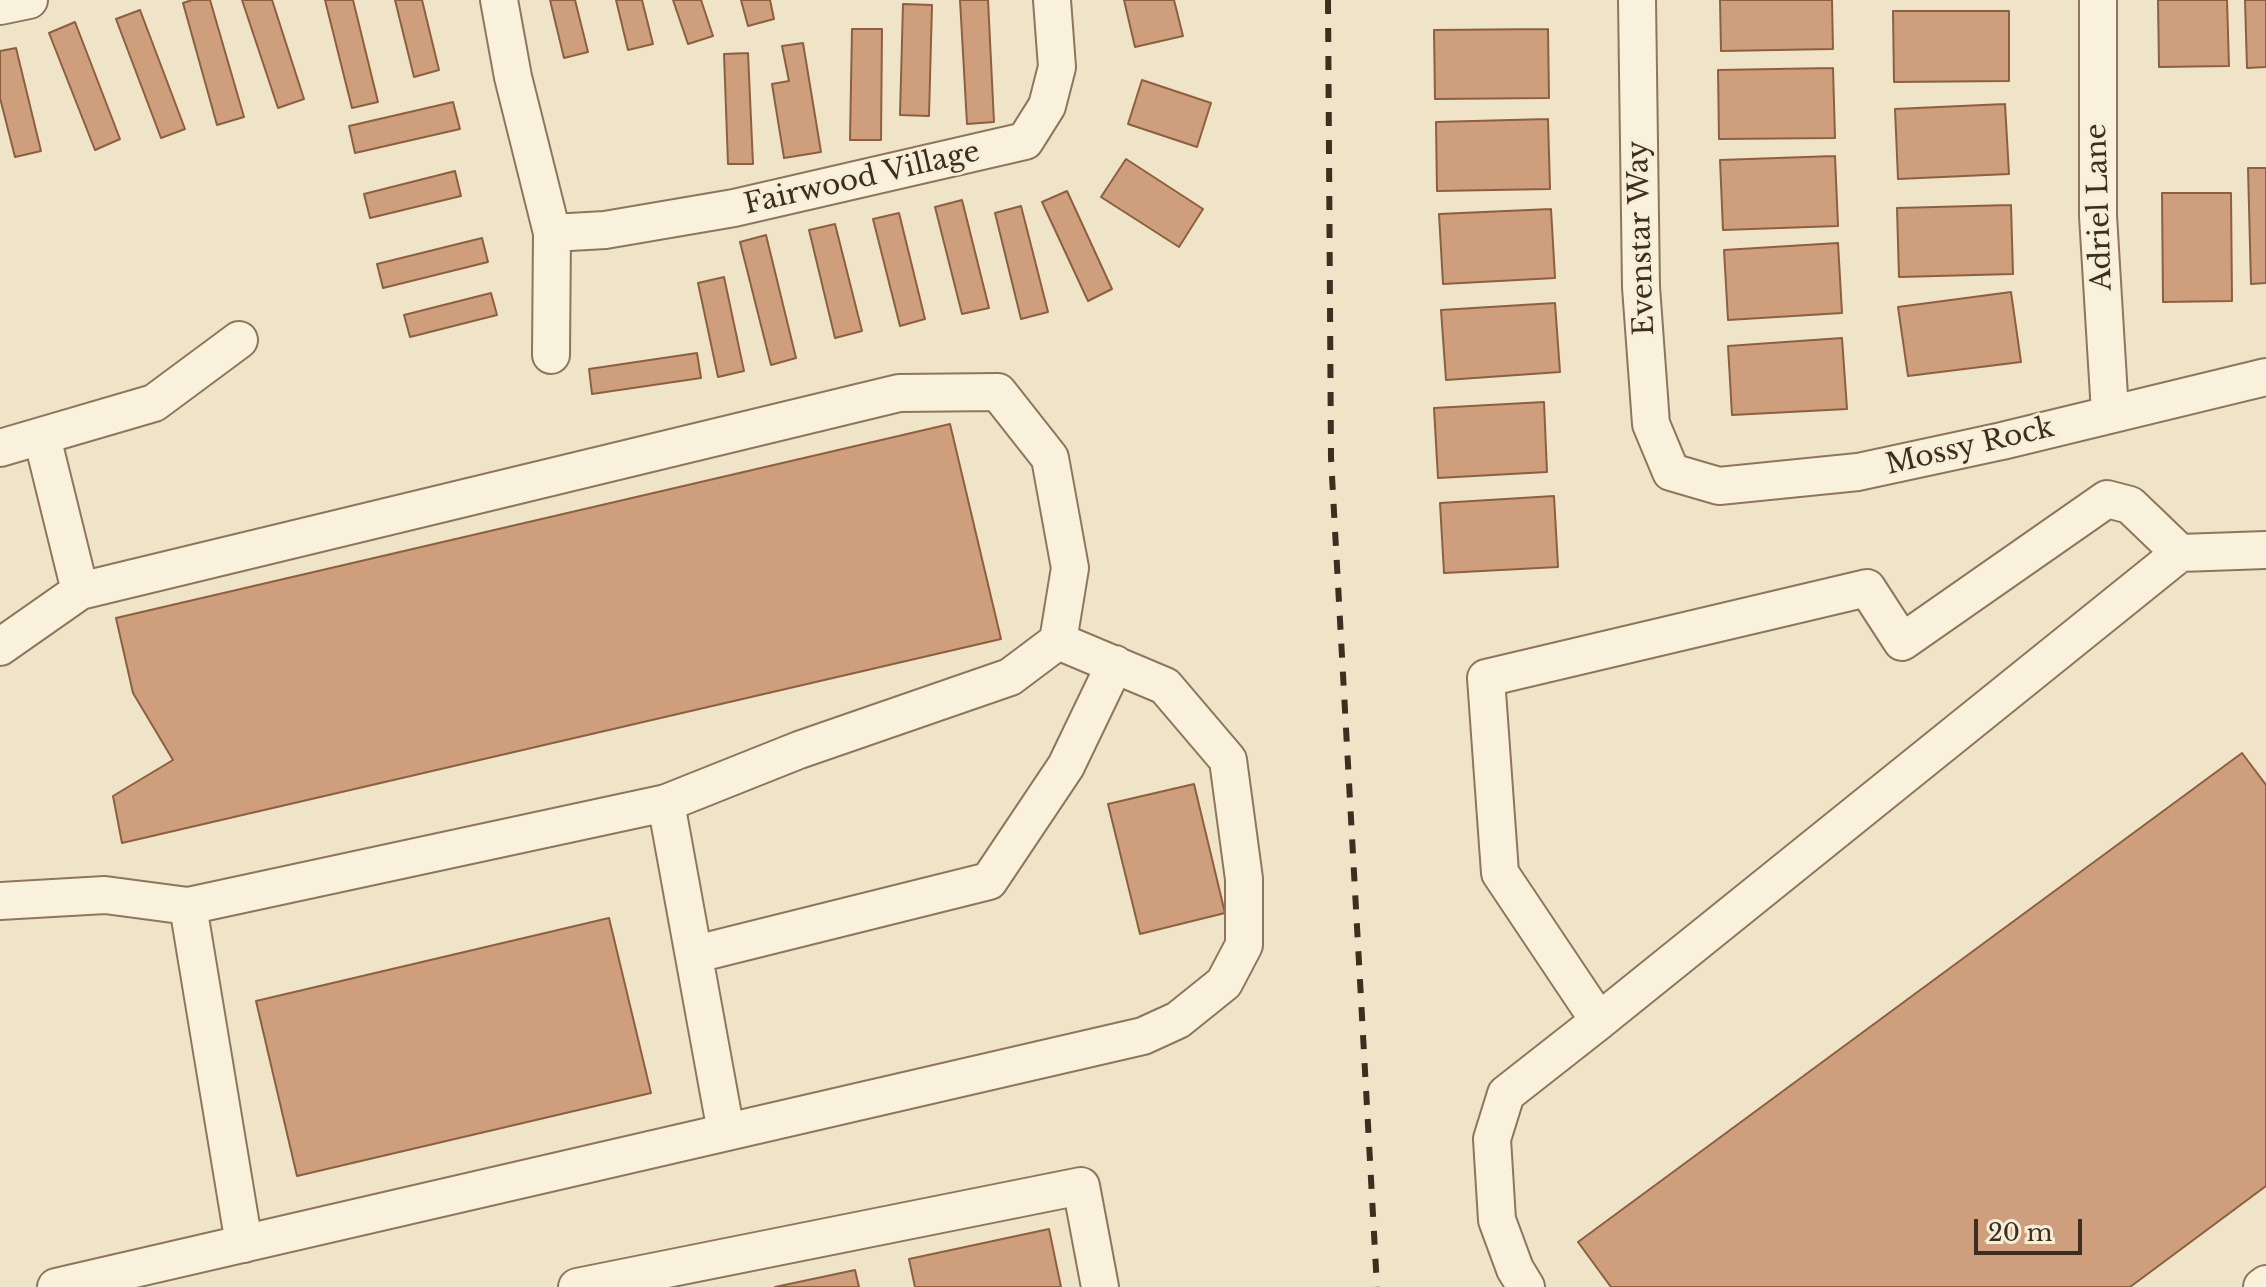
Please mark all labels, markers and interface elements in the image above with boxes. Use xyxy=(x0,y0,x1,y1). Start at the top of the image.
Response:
street label: Adriel Lane xyxy=(2080,123,2120,291)
street label: Fairwood Village xyxy=(741,136,983,222)
street label: Evenstar Way xyxy=(1622,140,1662,336)
street label: Mossy Rock xyxy=(1883,411,2057,483)
scale bar xyxy=(1978,1203,2086,1253)
text: 20 m xyxy=(1988,1218,2053,1247)

